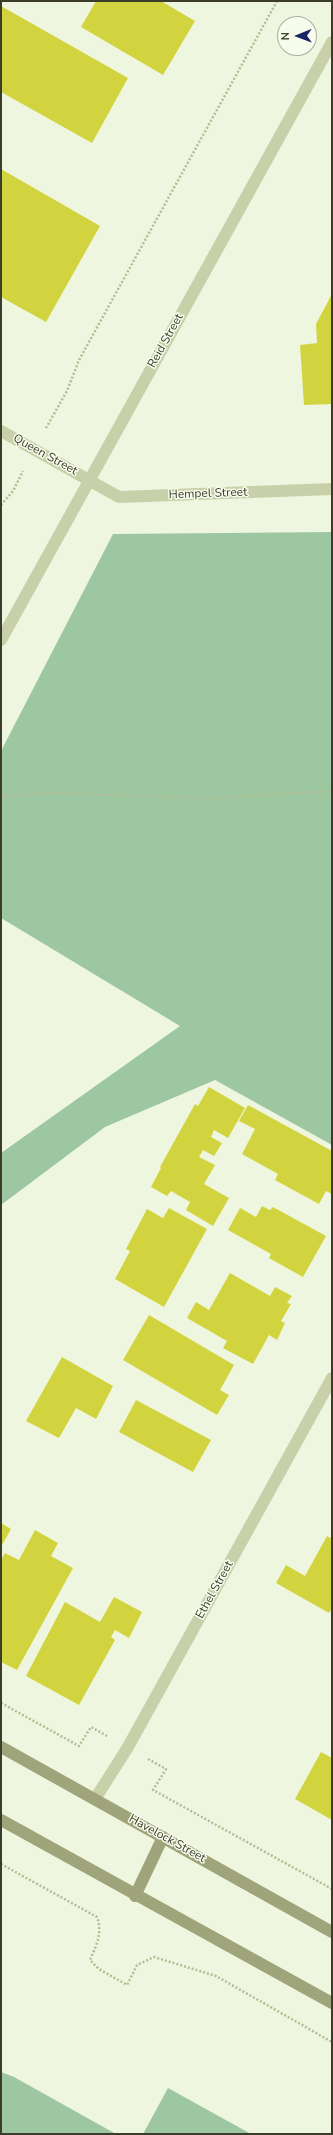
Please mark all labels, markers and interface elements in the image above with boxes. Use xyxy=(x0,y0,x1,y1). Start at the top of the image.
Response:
north arrow xyxy=(277,16,317,56)
text: N xyxy=(278,32,293,40)
street label: Reid Street xyxy=(145,311,187,371)
street label: Queen Street xyxy=(10,431,80,479)
street label: Hempel Street xyxy=(169,485,247,503)
street label: Ethel Street xyxy=(193,1559,237,1621)
street label: Havelock Street xyxy=(126,1812,208,1866)

